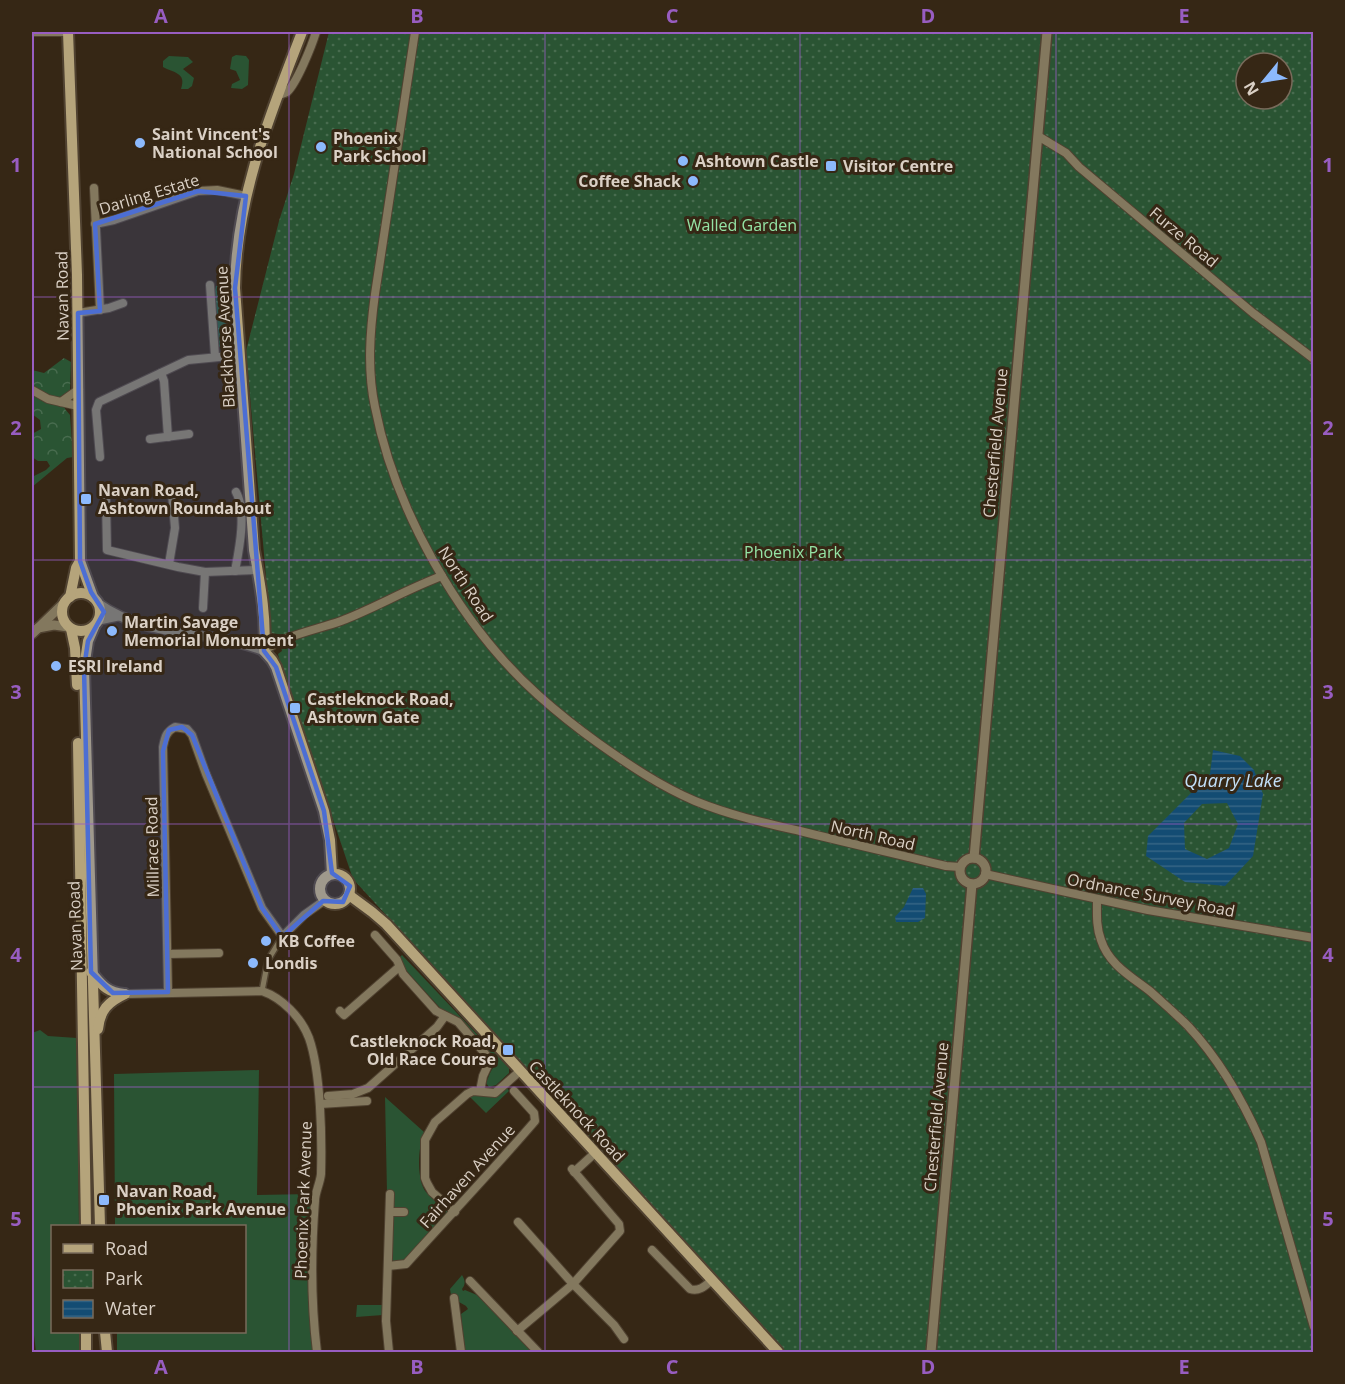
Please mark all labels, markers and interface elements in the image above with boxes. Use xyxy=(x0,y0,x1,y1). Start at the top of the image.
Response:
text: A xyxy=(154,2,168,29)
text: B xyxy=(410,2,424,29)
text: C xyxy=(666,2,679,29)
text: D xyxy=(921,2,935,29)
text: E xyxy=(1178,2,1190,29)
north arrow xyxy=(1234,51,1294,111)
text: N xyxy=(1238,77,1264,100)
place label: Saint Vincent's National School xyxy=(152,123,278,163)
place label: Phoenix Park School xyxy=(333,127,426,167)
marker: Saint Vincent's National School xyxy=(133,136,147,150)
marker: Phoenix Park School xyxy=(314,140,328,154)
place label: Ashtown Castle xyxy=(695,150,819,172)
text: 1 xyxy=(10,151,22,178)
text: 1 xyxy=(1322,151,1334,178)
marker: Ashtown Castle xyxy=(676,154,690,168)
place label: Visitor Centre xyxy=(843,155,953,177)
marker: Visitor Centre xyxy=(824,159,838,173)
street label: Darling Estate xyxy=(96,168,202,220)
place label: Coffee Shack xyxy=(578,170,681,192)
marker: Coffee Shack xyxy=(686,174,700,188)
street label: Furze Road xyxy=(1145,202,1223,272)
park label: Walled Garden xyxy=(687,214,797,236)
street label: Navan Road xyxy=(50,251,74,341)
street label: Blackhorse Avenue xyxy=(210,266,240,408)
street label: Chesterfield Avenue xyxy=(978,367,1012,519)
text: 2 xyxy=(10,414,22,441)
text: 2 xyxy=(1322,414,1334,441)
place label: Navan Road, Ashtown Roundabout xyxy=(98,479,272,519)
marker: Navan Road, Ashtown Roundabout xyxy=(79,492,93,506)
park label: Phoenix Park xyxy=(744,541,843,563)
street label: North Road xyxy=(433,542,499,626)
place label: Martin Savage Memorial Monument xyxy=(124,611,294,651)
marker: Martin Savage Memorial Monument xyxy=(105,624,119,638)
place label: ESRI Ireland xyxy=(68,655,163,677)
marker: ESRI Ireland xyxy=(49,659,63,673)
text: 3 xyxy=(10,678,22,705)
text: 3 xyxy=(1322,678,1334,705)
place label: Castleknock Road, Ashtown Gate xyxy=(307,688,454,728)
marker: Castleknock Road, Ashtown Gate xyxy=(288,701,302,715)
water label: Quarry Lake xyxy=(1184,768,1282,792)
street label: Millrace Road xyxy=(140,796,164,898)
street label: North Road xyxy=(829,815,917,855)
street label: Ordnance Survey Road xyxy=(1065,868,1237,922)
street label: Navan Road xyxy=(62,881,88,971)
place label: KB Coffee xyxy=(278,930,355,952)
marker: KB Coffee xyxy=(259,934,273,948)
text: 4 xyxy=(10,941,22,968)
text: 4 xyxy=(1322,941,1334,968)
place label: Londis xyxy=(265,952,317,974)
marker: Londis xyxy=(246,956,260,970)
place label: Castleknock Road, Old Race Course xyxy=(349,1030,496,1070)
street label: Chesterfield Avenue xyxy=(919,1041,953,1193)
marker: Castleknock Road, Old Race Course xyxy=(501,1043,515,1057)
street label: Castleknock Road xyxy=(524,1055,630,1167)
street label: Fairhaven Avenue xyxy=(414,1119,520,1233)
street label: Phoenix Park Avenue xyxy=(289,1121,317,1279)
place label: Navan Road, Phoenix Park Avenue xyxy=(116,1180,286,1220)
marker: Navan Road, Phoenix Park Avenue xyxy=(97,1193,111,1207)
text: 5 xyxy=(10,1205,22,1232)
text: 5 xyxy=(1322,1205,1334,1232)
legend xyxy=(51,1225,246,1333)
text: Road xyxy=(105,1236,148,1260)
text: Park xyxy=(105,1266,143,1290)
text: Water xyxy=(105,1296,156,1320)
text: A xyxy=(154,1353,168,1380)
text: B xyxy=(410,1353,424,1380)
text: C xyxy=(666,1353,679,1380)
text: D xyxy=(921,1353,935,1380)
text: E xyxy=(1178,1353,1190,1380)

